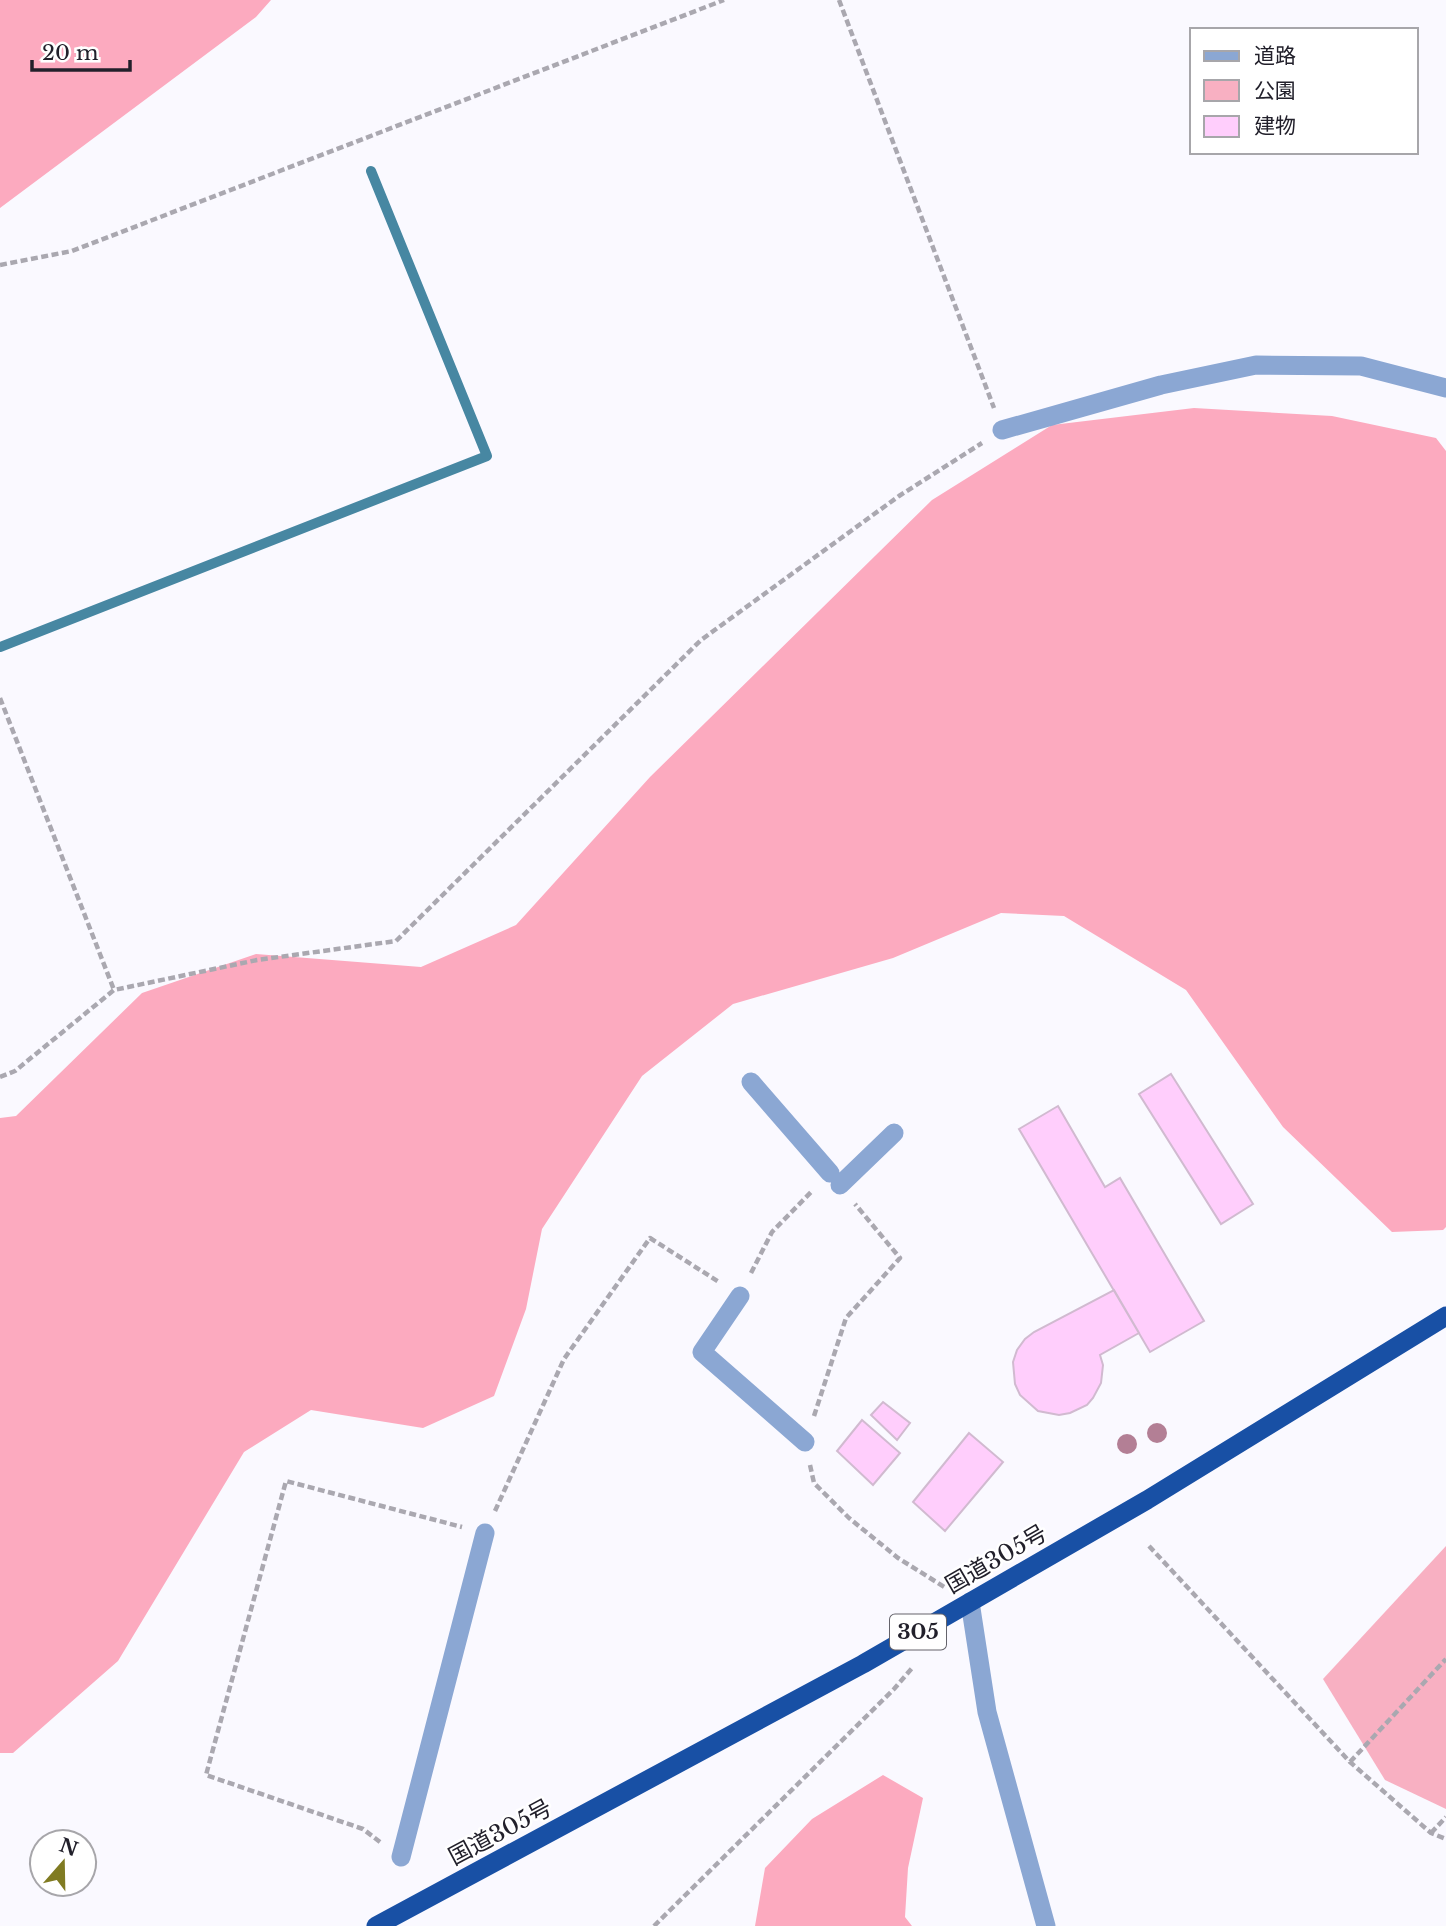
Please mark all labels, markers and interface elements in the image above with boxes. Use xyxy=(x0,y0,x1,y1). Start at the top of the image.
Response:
scale bar xyxy=(32,28,130,72)
legend xyxy=(1190,28,1418,154)
text: 20 m xyxy=(42,40,99,66)
text: 道路 xyxy=(1254,43,1296,69)
text: 公園 xyxy=(1254,78,1296,104)
text: 建物 xyxy=(1254,113,1296,139)
street label: 国道305号 xyxy=(940,1519,1052,1599)
road number: 305 xyxy=(890,1614,946,1650)
street label: 国道305号 xyxy=(444,1793,556,1871)
north arrow xyxy=(28,1828,98,1898)
text: N xyxy=(56,1834,81,1861)

